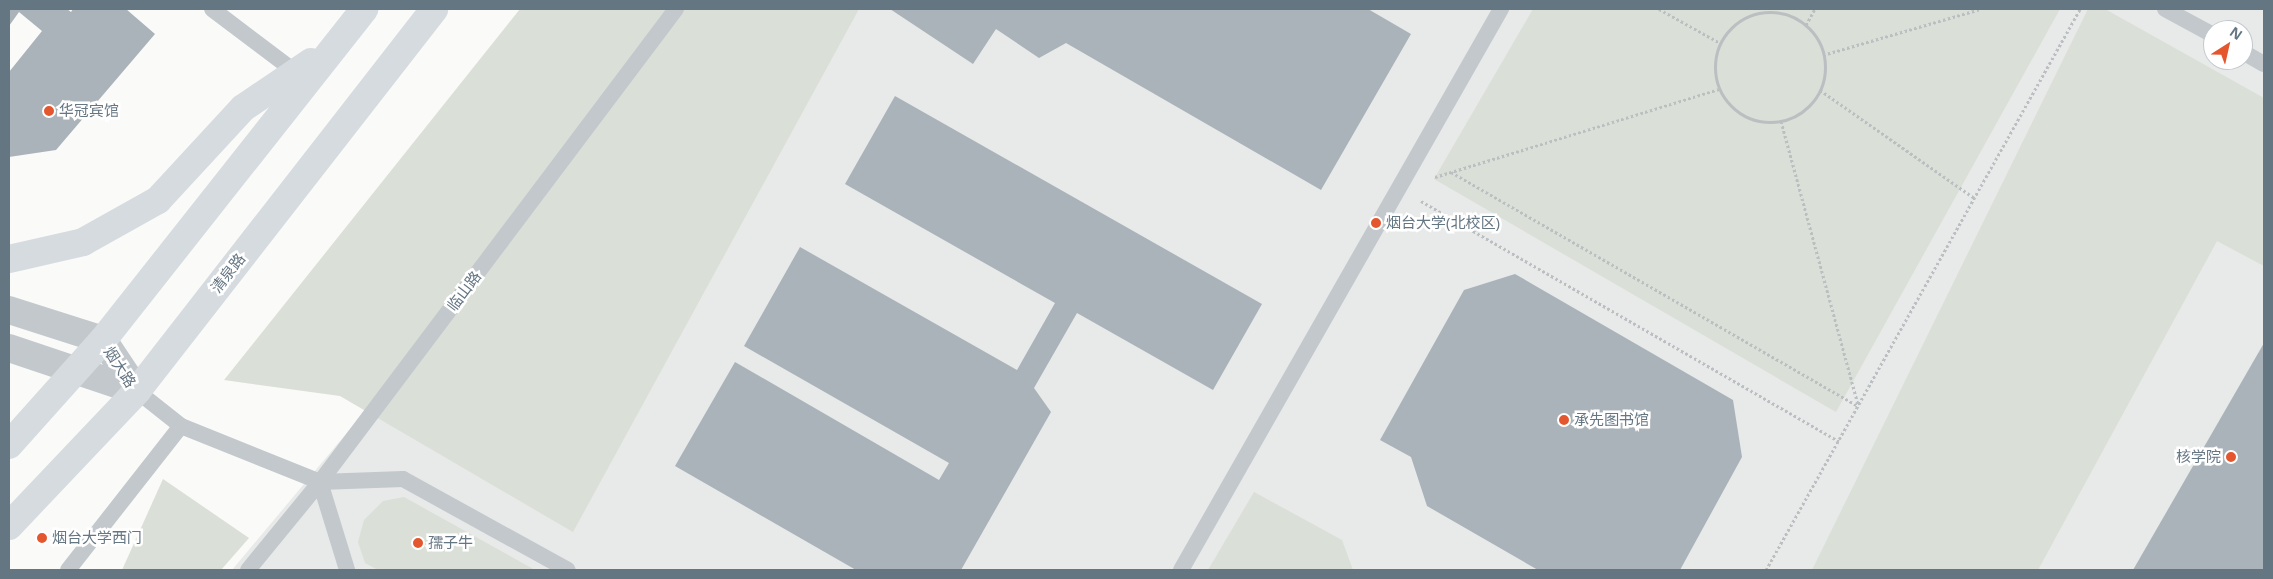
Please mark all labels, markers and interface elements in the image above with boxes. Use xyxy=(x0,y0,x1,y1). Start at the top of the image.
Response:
north arrow xyxy=(2203,20,2253,70)
text: N xyxy=(2226,22,2246,44)
place label: 华冠宾馆 xyxy=(59,102,119,120)
marker: 华冠宾馆 xyxy=(43,105,55,117)
place label: 烟台大学(北校区) xyxy=(1386,214,1500,232)
marker: 烟台大学(北校区) xyxy=(1370,217,1382,229)
street label: 清泉路 xyxy=(207,250,249,296)
street label: 临山路 xyxy=(443,268,485,314)
street label: 烟大路 xyxy=(100,343,140,391)
place label: 承先图书馆 xyxy=(1574,411,1649,429)
marker: 承先图书馆 xyxy=(1558,414,1570,426)
place label: 核学院 xyxy=(2176,448,2221,466)
marker: 核学院 xyxy=(2225,451,2237,463)
place label: 烟台大学西门 xyxy=(52,529,142,547)
marker: 烟台大学西门 xyxy=(36,532,48,544)
place label: 孺子牛 xyxy=(428,534,473,552)
marker: 孺子牛 xyxy=(412,537,424,549)

